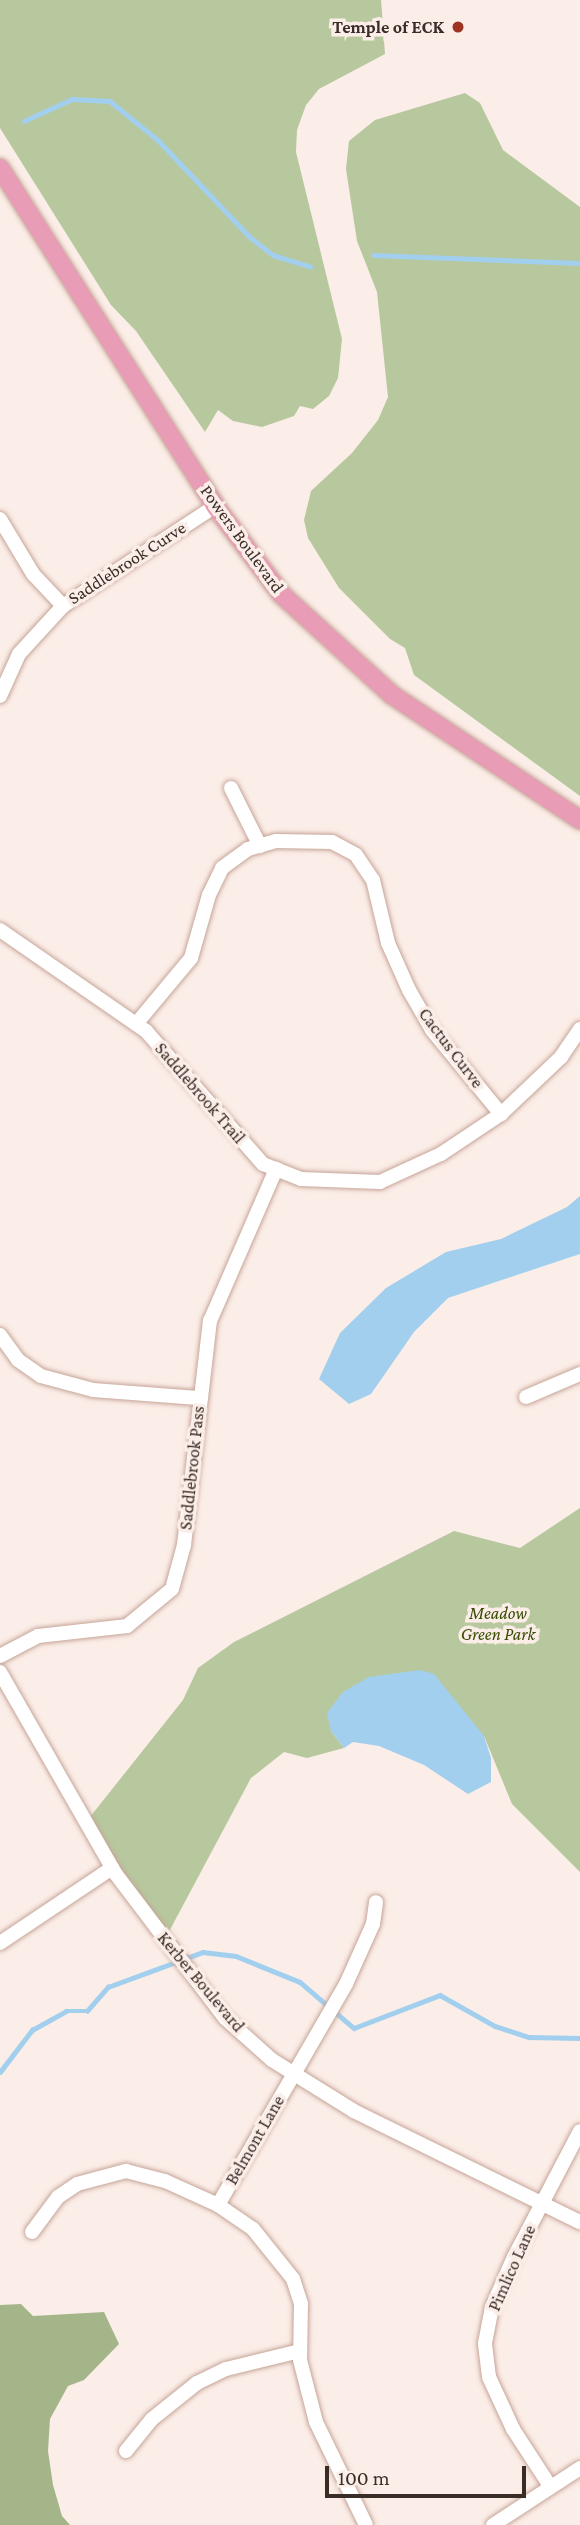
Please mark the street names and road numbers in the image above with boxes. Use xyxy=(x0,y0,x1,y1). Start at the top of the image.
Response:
street label: Powers Boulevard xyxy=(196,481,288,597)
street label: Saddlebrook Curve xyxy=(64,517,190,609)
street label: Cactus Curve xyxy=(414,1004,488,1092)
street label: Saddlebrook Trail xyxy=(150,1038,250,1148)
street label: Saddlebrook Pass xyxy=(175,1405,209,1531)
street label: Kerber Boulevard xyxy=(153,1927,249,2037)
street label: Belmont Lane xyxy=(221,2091,289,2189)
street label: Pimlico Lane xyxy=(483,2221,541,2315)

